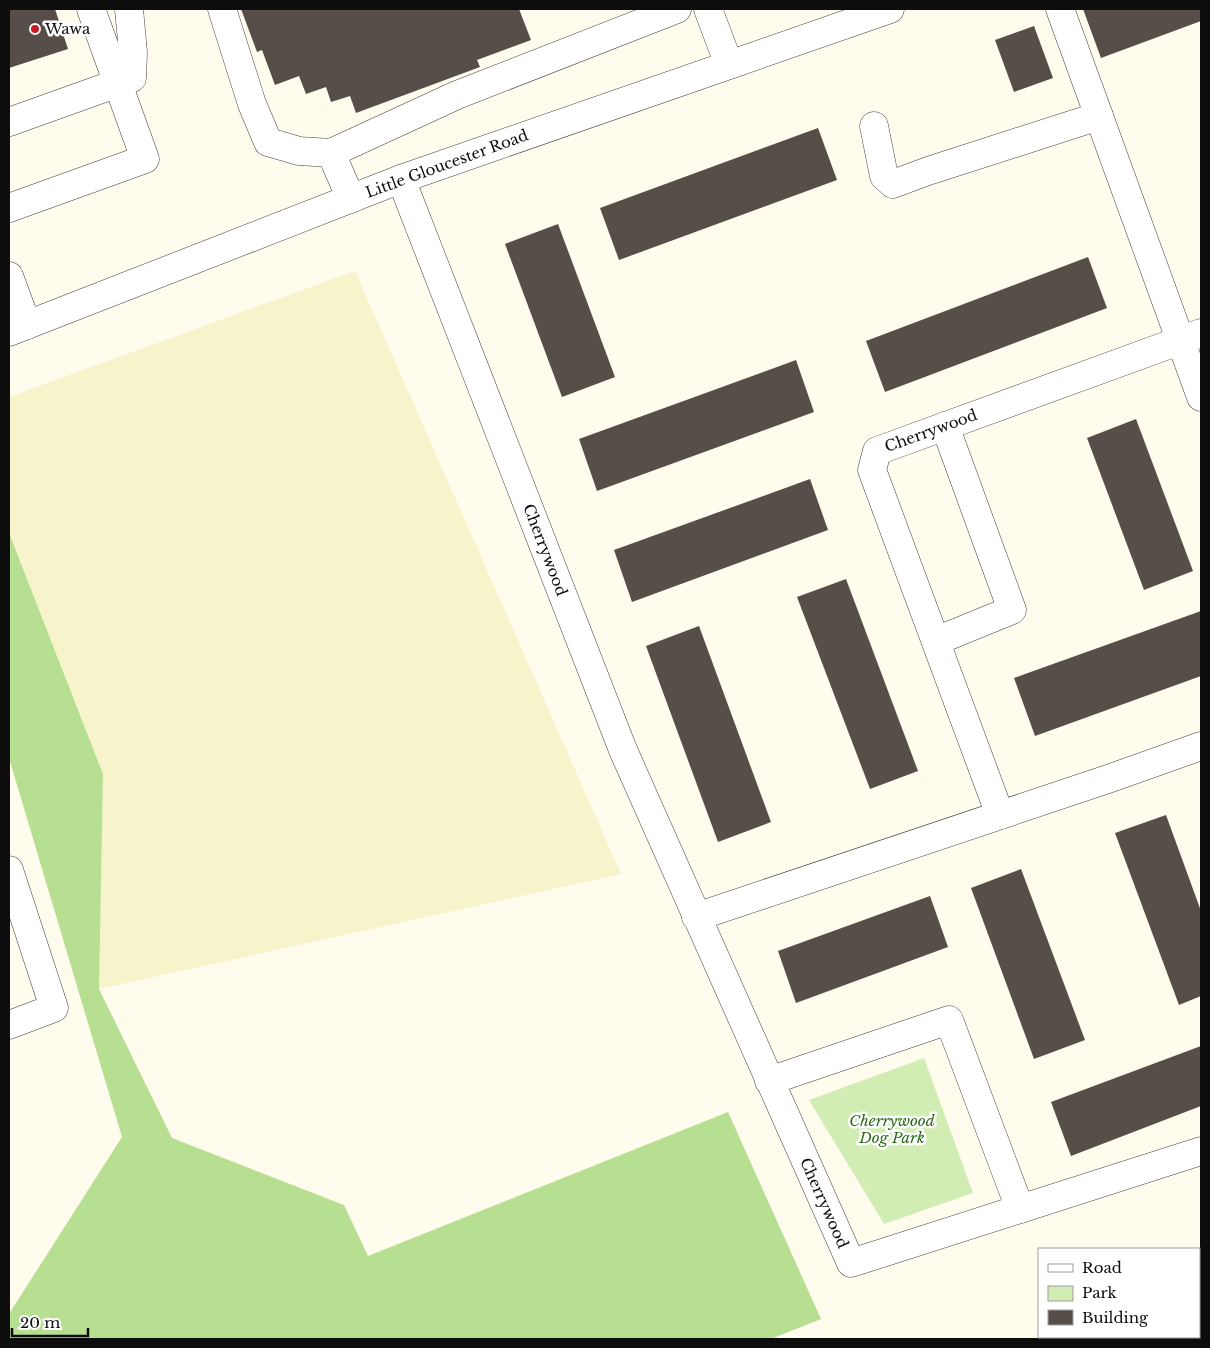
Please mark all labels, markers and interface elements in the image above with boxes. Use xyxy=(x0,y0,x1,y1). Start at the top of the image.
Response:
place label: Wawa xyxy=(44,19,91,38)
marker: Wawa xyxy=(29,23,41,35)
street label: Little Gloucester Road xyxy=(363,125,531,202)
street label: Cherrywood xyxy=(882,405,980,456)
street label: Cherrywood xyxy=(519,501,572,599)
park label: Cherrywood Dog Park xyxy=(849,1111,935,1147)
street label: Cherrywood xyxy=(796,1155,853,1251)
legend xyxy=(1038,1248,1200,1338)
text: Road xyxy=(1082,1258,1122,1277)
text: Park xyxy=(1082,1283,1118,1302)
scale bar xyxy=(12,1306,89,1338)
text: Building xyxy=(1082,1308,1149,1327)
text: 20 m xyxy=(20,1313,60,1332)

